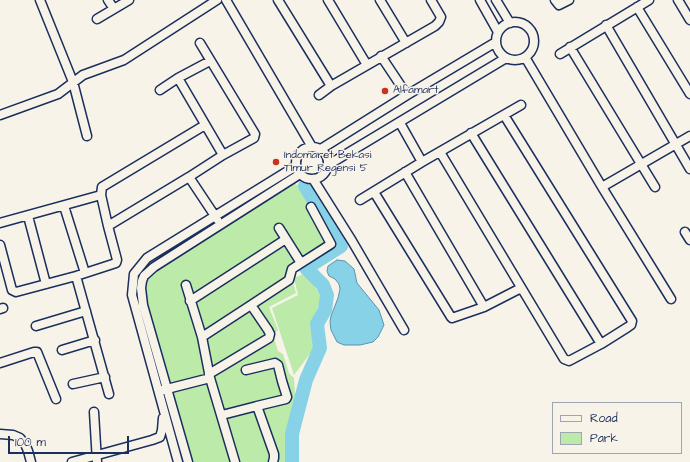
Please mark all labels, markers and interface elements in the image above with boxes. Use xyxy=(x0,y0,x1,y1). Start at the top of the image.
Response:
place label: Alfamart xyxy=(393,84,439,98)
marker: Alfamart xyxy=(380,86,390,96)
place label: Indomaret Bekasi TImur Regensi 5 xyxy=(284,149,371,175)
marker: Indomaret Bekasi TImur Regensi 5 xyxy=(271,157,281,167)
legend xyxy=(552,402,682,454)
text: Road xyxy=(590,410,618,427)
scale bar xyxy=(10,428,131,454)
text: Park xyxy=(590,430,618,447)
text: 100 m xyxy=(15,434,46,451)

